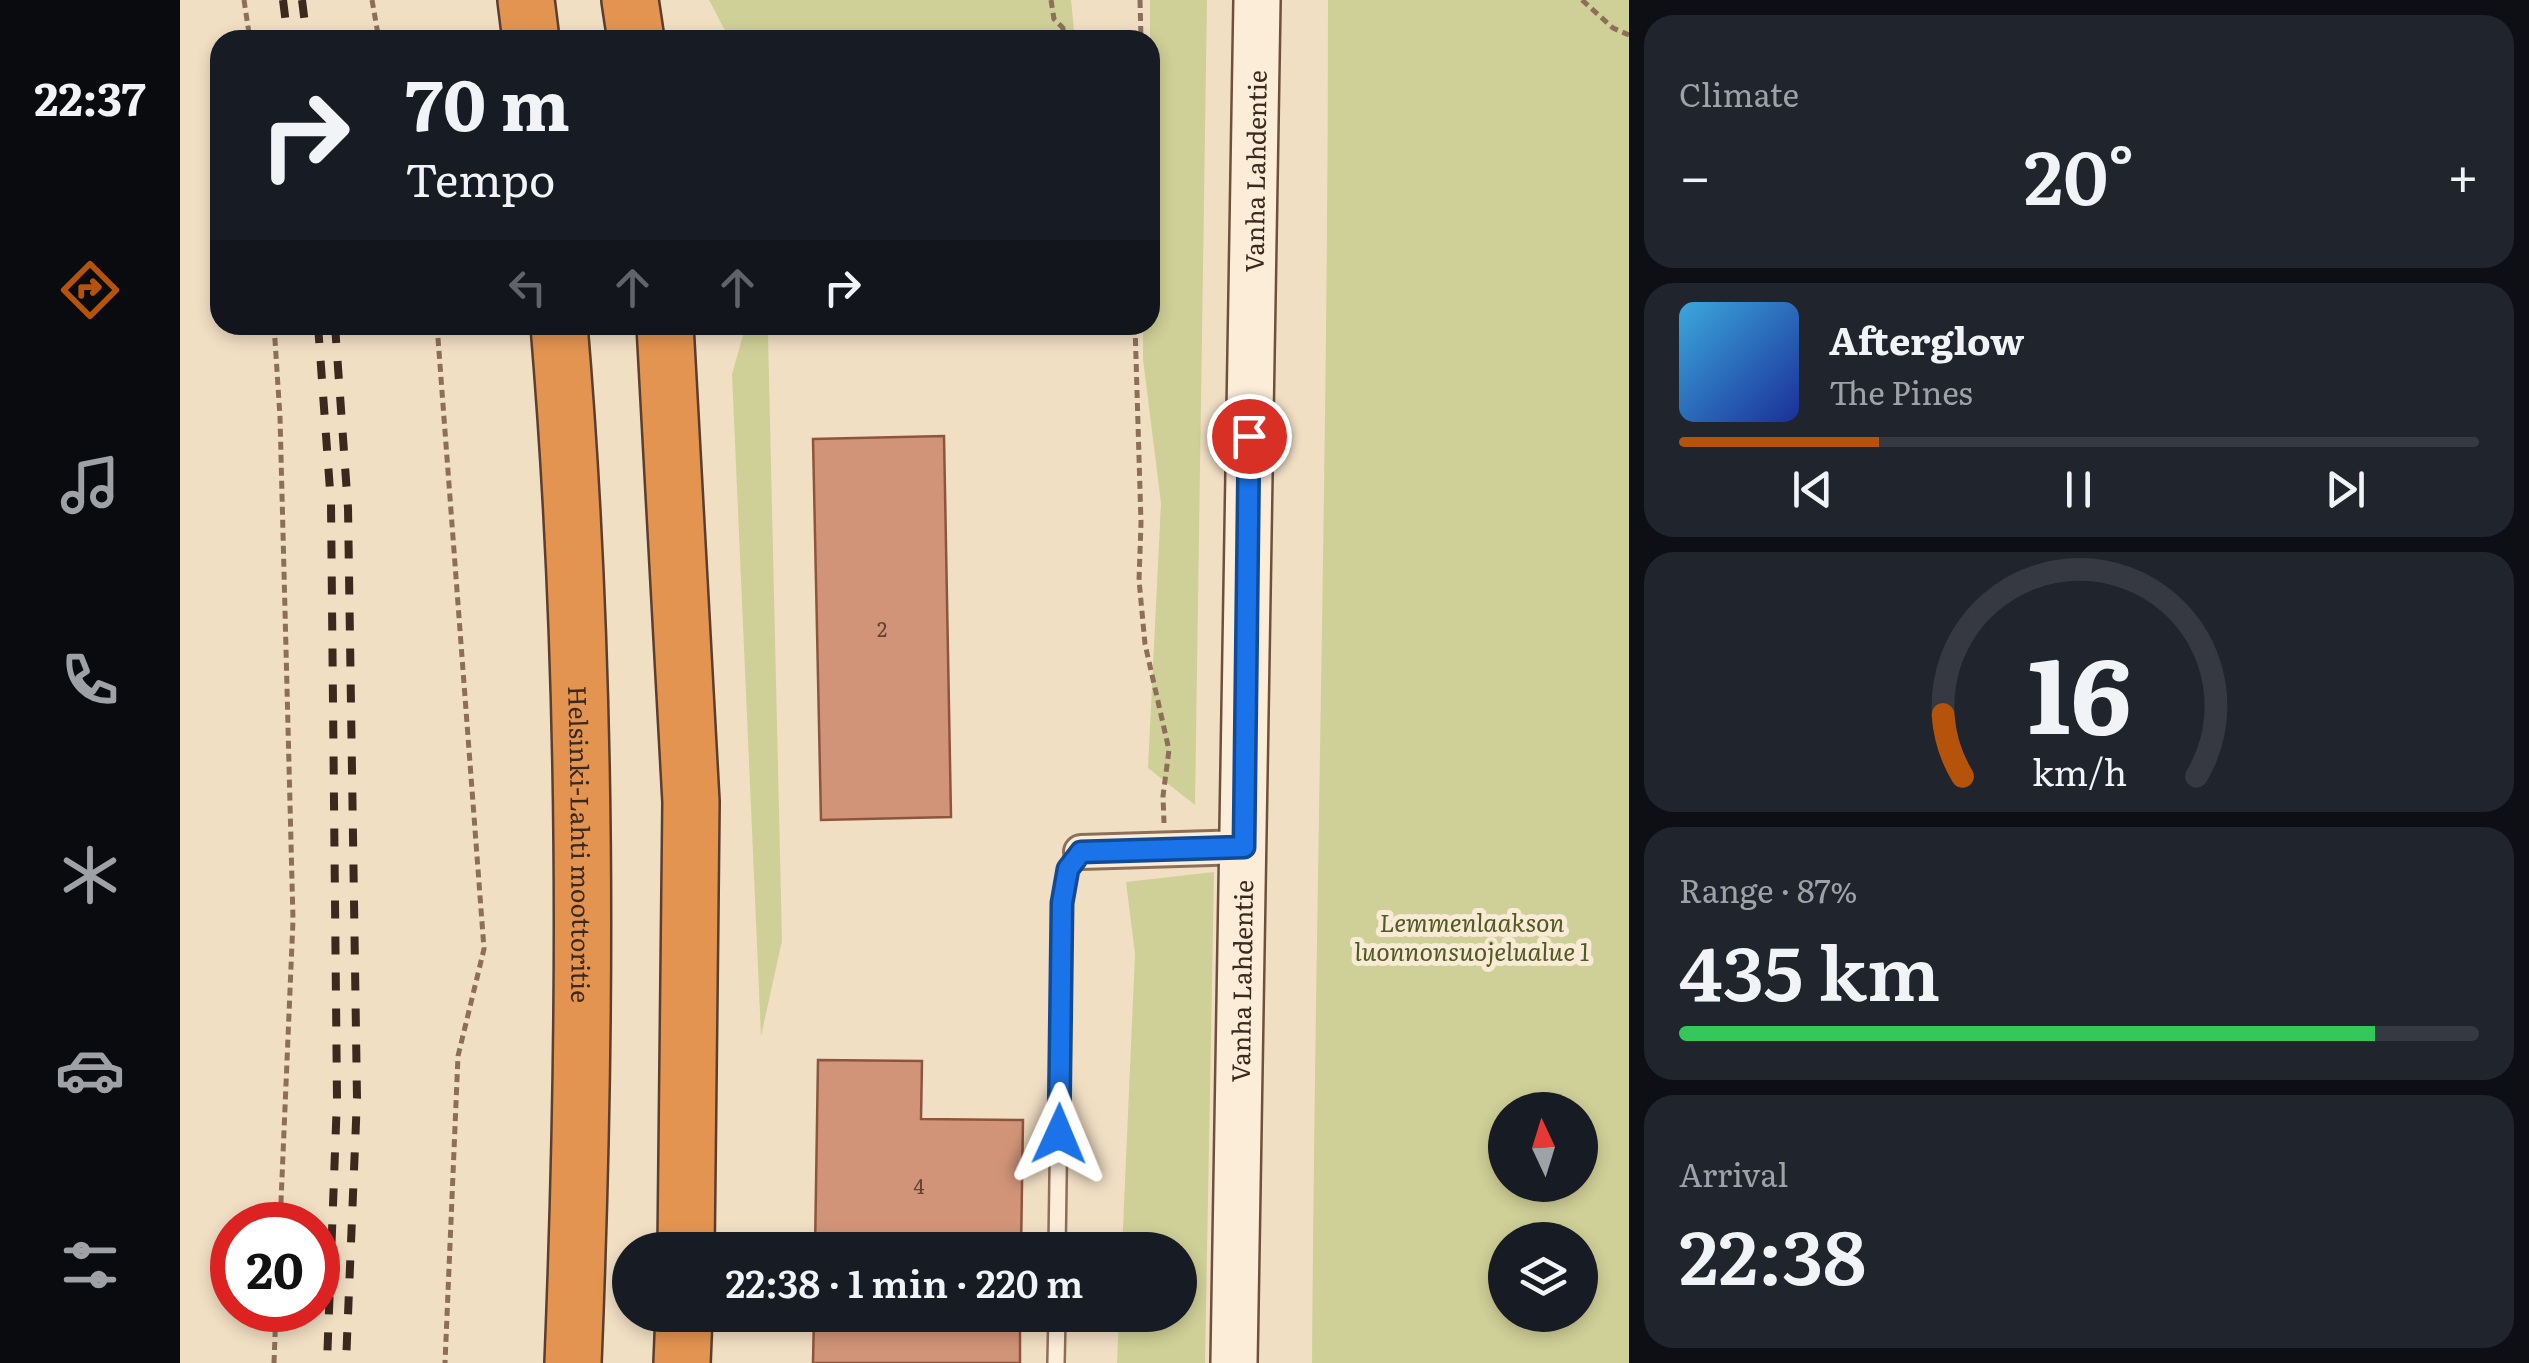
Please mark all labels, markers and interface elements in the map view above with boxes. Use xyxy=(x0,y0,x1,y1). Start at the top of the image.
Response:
text: 70 m xyxy=(405,49,570,153)
text: 22:37 xyxy=(34,63,146,130)
text: Climate xyxy=(1679,69,1799,117)
icon: right xyxy=(240,70,370,200)
street label: Vanha Lahdentie xyxy=(1234,70,1274,273)
text: 20° xyxy=(2024,117,2134,228)
text: − xyxy=(1679,132,1711,214)
text: + xyxy=(2447,132,2479,214)
text: Tempo xyxy=(405,144,555,211)
icon: directions xyxy=(55,255,125,325)
icon: left xyxy=(500,260,555,315)
icon: ahead xyxy=(605,260,660,315)
icon: ahead xyxy=(710,260,765,315)
icon: right xyxy=(815,260,870,315)
text: Afterglow xyxy=(1829,310,2024,367)
text: The Pines xyxy=(1829,367,1973,415)
pin xyxy=(1207,394,1292,479)
icon: arrive xyxy=(1222,409,1277,464)
icon: music xyxy=(55,450,125,520)
icon: previous xyxy=(1785,462,1840,517)
icon: pause xyxy=(2051,462,2106,517)
icon: next xyxy=(2318,462,2373,517)
text: 16 xyxy=(2027,611,2131,766)
house number: 2 xyxy=(877,613,887,643)
icon: phone xyxy=(55,645,125,715)
street label: Helsinki-Lahti moottoritie xyxy=(561,685,601,1003)
text: km/h xyxy=(2031,744,2127,797)
icon: climate xyxy=(55,840,125,910)
text: Range · 87% xyxy=(1679,865,1857,913)
street label: Vanha Lahdentie xyxy=(1220,880,1261,1083)
park label: Lemmenlaakson luonnonsuojelualue 1 xyxy=(1355,903,1589,969)
text: 435 km xyxy=(1679,913,1940,1024)
icon: car xyxy=(55,1035,125,1105)
position arrow xyxy=(1007,1082,1111,1186)
north arrow xyxy=(1488,1092,1598,1202)
map controls xyxy=(1488,1092,1598,1332)
text: Arrival xyxy=(1679,1149,1788,1197)
house number: 4 xyxy=(913,1170,925,1200)
text: 22:38 xyxy=(1679,1197,1866,1308)
speed limit sign: 20 xyxy=(210,1202,340,1332)
button: layers xyxy=(1488,1222,1598,1332)
icon: filters xyxy=(55,1230,125,1300)
text: 22:38 · 1 min · 220 m xyxy=(725,1253,1084,1310)

